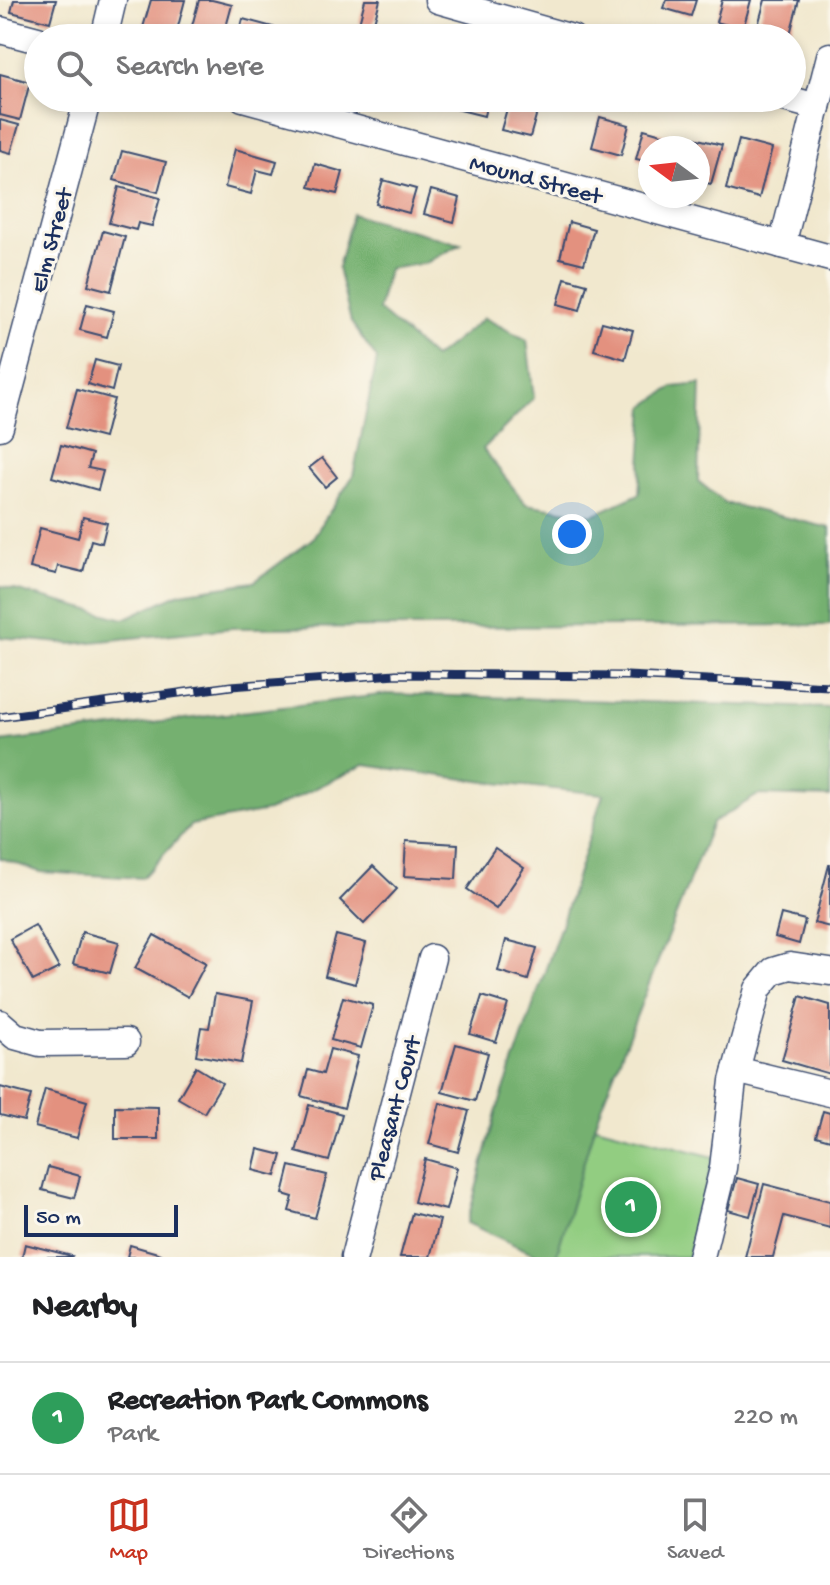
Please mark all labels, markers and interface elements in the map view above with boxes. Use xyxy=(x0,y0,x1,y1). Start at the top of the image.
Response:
search box xyxy=(24,24,806,112)
icon: search xyxy=(52,46,96,90)
text: Search here xyxy=(116,51,264,86)
north arrow xyxy=(638,136,710,208)
street label: Mound Street xyxy=(466,150,606,213)
street label: Elm Street xyxy=(26,183,82,296)
your location xyxy=(552,514,592,554)
street label: Pleasant Court xyxy=(363,1031,430,1185)
pin: 1 xyxy=(605,1177,657,1237)
scale bar xyxy=(24,1201,178,1237)
text: 50 m xyxy=(36,1206,81,1232)
text: Nearby xyxy=(32,1289,137,1329)
text: Recreation Park Commons xyxy=(108,1385,427,1420)
text: 1 xyxy=(53,1403,63,1434)
text: 220 m xyxy=(733,1403,798,1434)
text: Park xyxy=(108,1420,158,1451)
tab: Map xyxy=(107,1493,151,1567)
tab: Directions xyxy=(364,1493,454,1567)
tab: Saved xyxy=(667,1493,723,1567)

